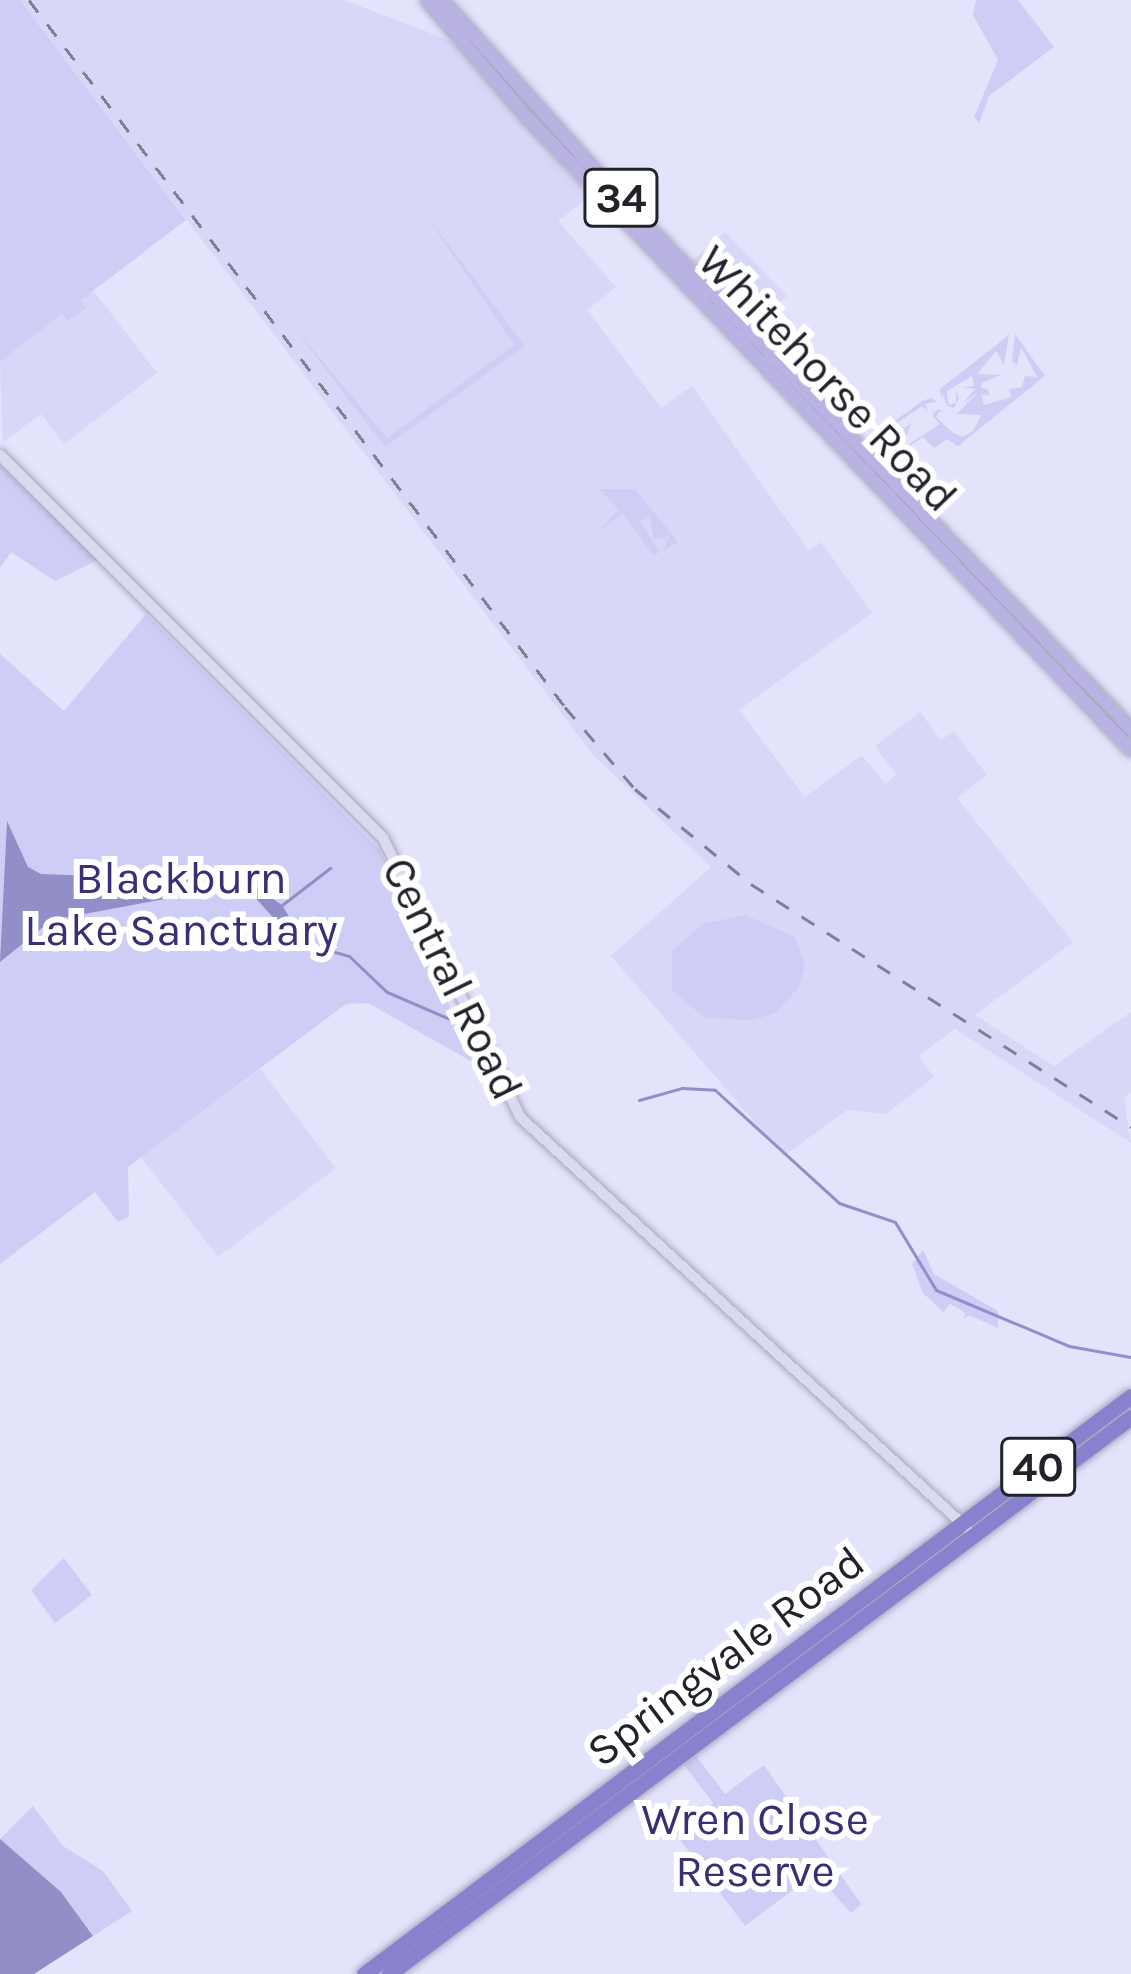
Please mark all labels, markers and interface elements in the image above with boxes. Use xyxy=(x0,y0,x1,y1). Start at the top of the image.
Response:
road number: 34 xyxy=(582,162,660,234)
street label: Whitehorse Road xyxy=(686,234,968,524)
street label: Central Road xyxy=(370,849,534,1109)
park label: Blackburn Lake Sanctuary xyxy=(24,852,338,958)
road number: 40 xyxy=(999,1431,1077,1503)
street label: Springvale Road xyxy=(577,1535,875,1779)
park label: Wren Close Reserve xyxy=(641,1793,869,1899)

